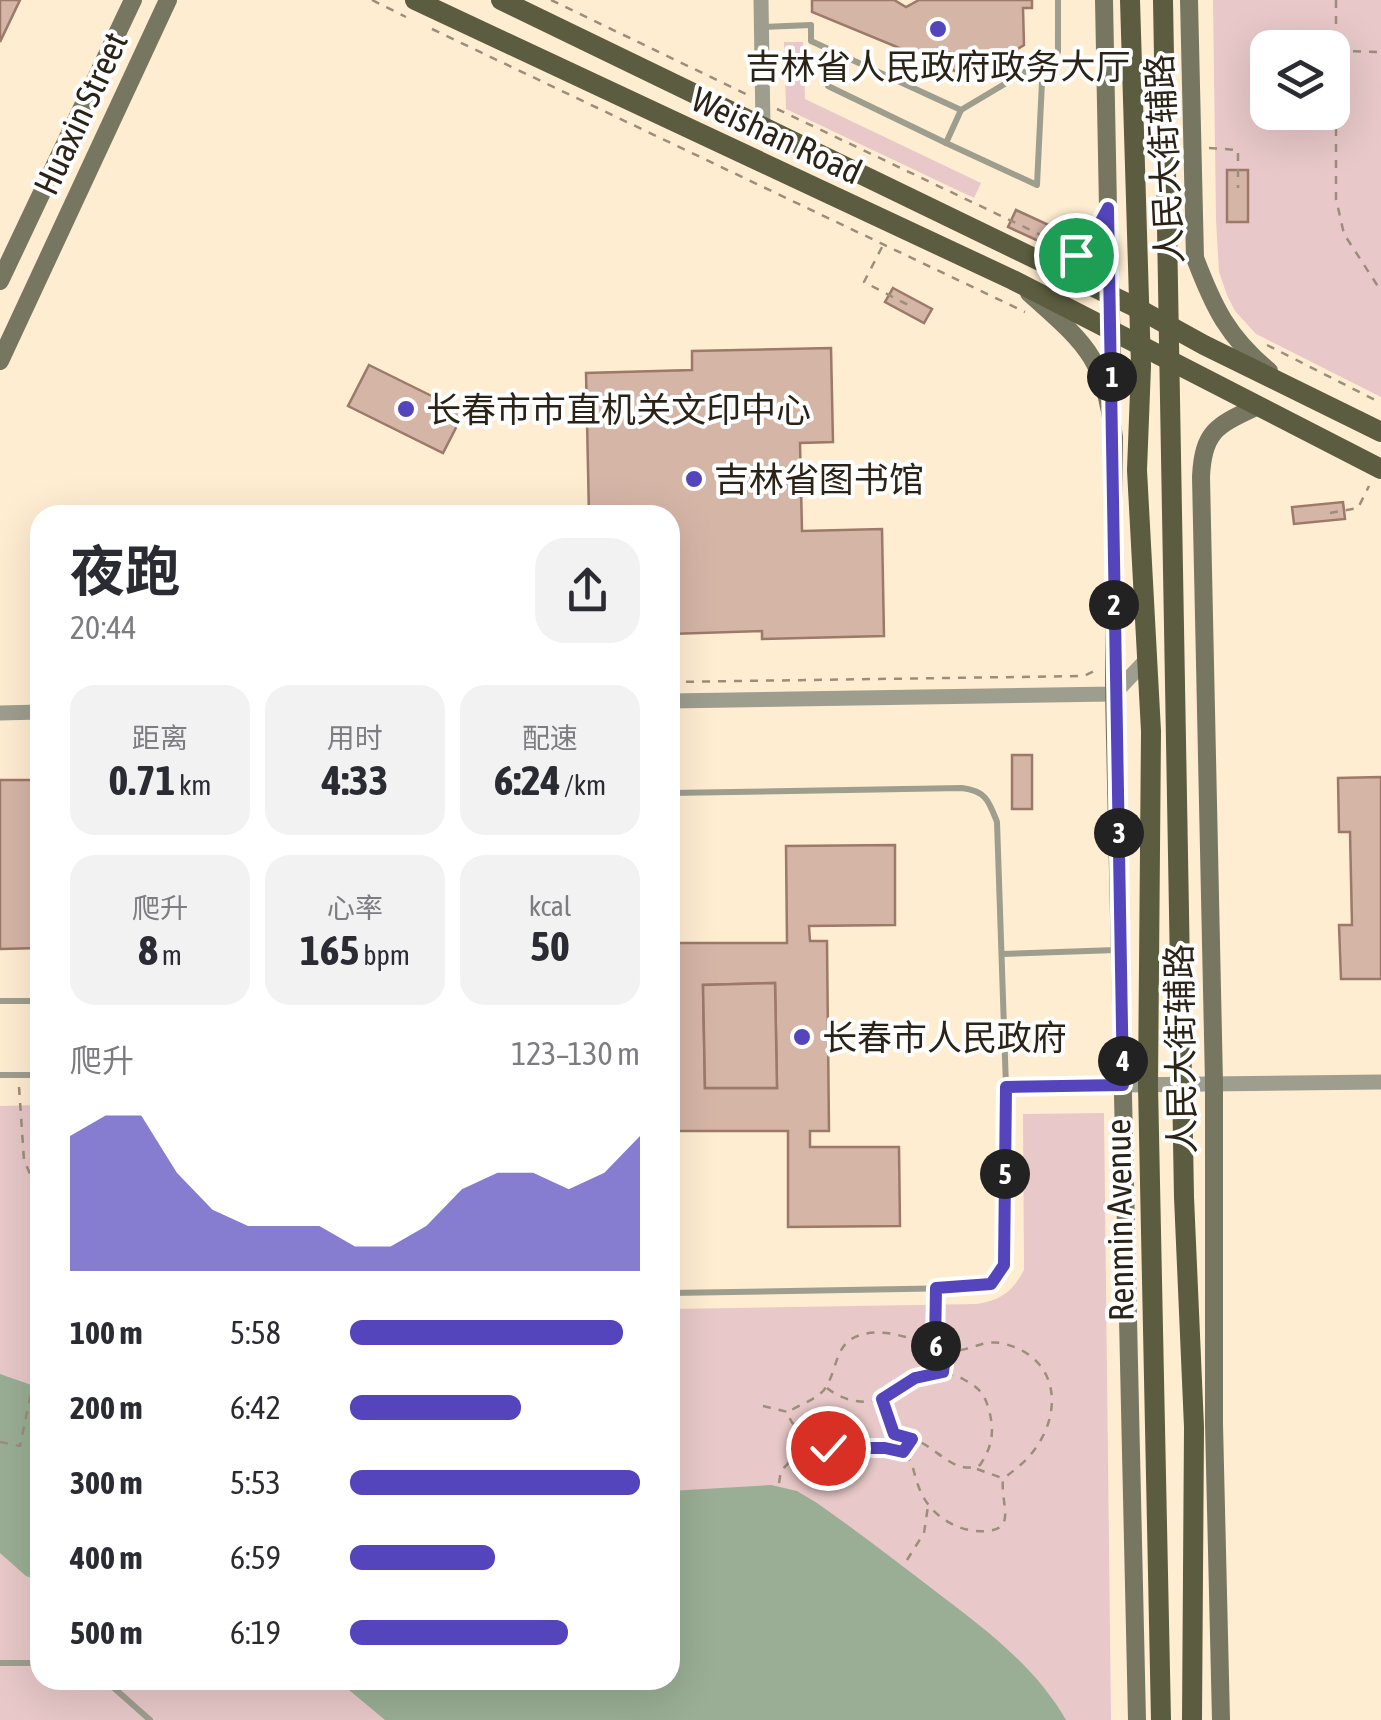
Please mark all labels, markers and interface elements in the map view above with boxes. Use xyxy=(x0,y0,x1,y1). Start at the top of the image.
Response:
marker: 吉林省人民政府政务大厅 xyxy=(927,18,949,40)
street label: Huaxin Street xyxy=(25,26,135,200)
map controls xyxy=(1250,30,1350,130)
button: layers xyxy=(1250,30,1350,130)
place label: 吉林省人民政府政务大厅 xyxy=(745,46,1131,86)
street label: 人民大街辅路 xyxy=(1139,53,1189,265)
street label: Weishan Road xyxy=(686,78,868,192)
pin xyxy=(1034,213,1119,298)
icon: arrive xyxy=(1049,228,1104,283)
pin: 1 xyxy=(1087,352,1137,402)
text: 1 xyxy=(1105,361,1119,393)
place label: 长春市市直机关文印中心 xyxy=(426,389,811,429)
marker: 长春市市直机关文印中心 xyxy=(395,398,417,420)
place label: 吉林省图书馆 xyxy=(714,459,924,499)
marker: 吉林省图书馆 xyxy=(683,468,705,490)
button: share xyxy=(535,538,640,643)
text: 夜跑 xyxy=(70,540,180,603)
pin: 2 xyxy=(1089,580,1139,630)
text: 2 xyxy=(1107,589,1121,621)
text: 20:44 xyxy=(70,609,137,646)
text: 距离 xyxy=(132,722,188,754)
text: 用时 xyxy=(327,722,383,754)
text: 配速 xyxy=(522,722,578,754)
text: 0.71 xyxy=(108,756,175,804)
text: 4:33 xyxy=(322,756,388,804)
text: 6:24 xyxy=(494,756,560,804)
text: km xyxy=(175,769,212,801)
text: /km xyxy=(560,769,606,801)
pin: 3 xyxy=(1094,808,1144,858)
text: 3 xyxy=(1112,817,1126,849)
text: kcal xyxy=(529,890,571,922)
text: 爬升 xyxy=(132,892,188,924)
text: 心率 xyxy=(327,892,383,924)
text: 50 xyxy=(530,922,570,970)
text: 8 xyxy=(138,926,158,974)
text: 165 xyxy=(300,926,359,974)
text: m xyxy=(158,939,182,971)
text: bpm xyxy=(359,939,410,971)
street label: 人民大街辅路 xyxy=(1158,944,1202,1154)
place label: 长春市人民政府 xyxy=(822,1017,1067,1057)
marker: 长春市人民政府 xyxy=(791,1026,813,1048)
text: 123–130 m xyxy=(511,1035,640,1072)
pin: 4 xyxy=(1098,1036,1148,1086)
text: 爬升 xyxy=(70,1042,134,1079)
text: 4 xyxy=(1116,1045,1130,1077)
street label: Renmin Avenue xyxy=(1097,1119,1141,1321)
pin: 5 xyxy=(980,1149,1030,1199)
text: 5 xyxy=(998,1158,1012,1190)
text: 100 m xyxy=(70,1314,143,1351)
text: 5:58 xyxy=(230,1314,281,1351)
pin: 6 xyxy=(911,1321,961,1371)
text: 6 xyxy=(929,1330,943,1362)
text: 200 m xyxy=(70,1389,143,1426)
text: 6:42 xyxy=(230,1389,281,1426)
pin xyxy=(786,1406,871,1491)
icon: check xyxy=(801,1421,856,1476)
text: 300 m xyxy=(70,1464,143,1501)
text: 5:53 xyxy=(230,1464,281,1501)
text: 400 m xyxy=(70,1539,143,1576)
text: 6:59 xyxy=(230,1539,281,1576)
text: 500 m xyxy=(70,1614,143,1651)
text: 6:19 xyxy=(230,1614,281,1651)

